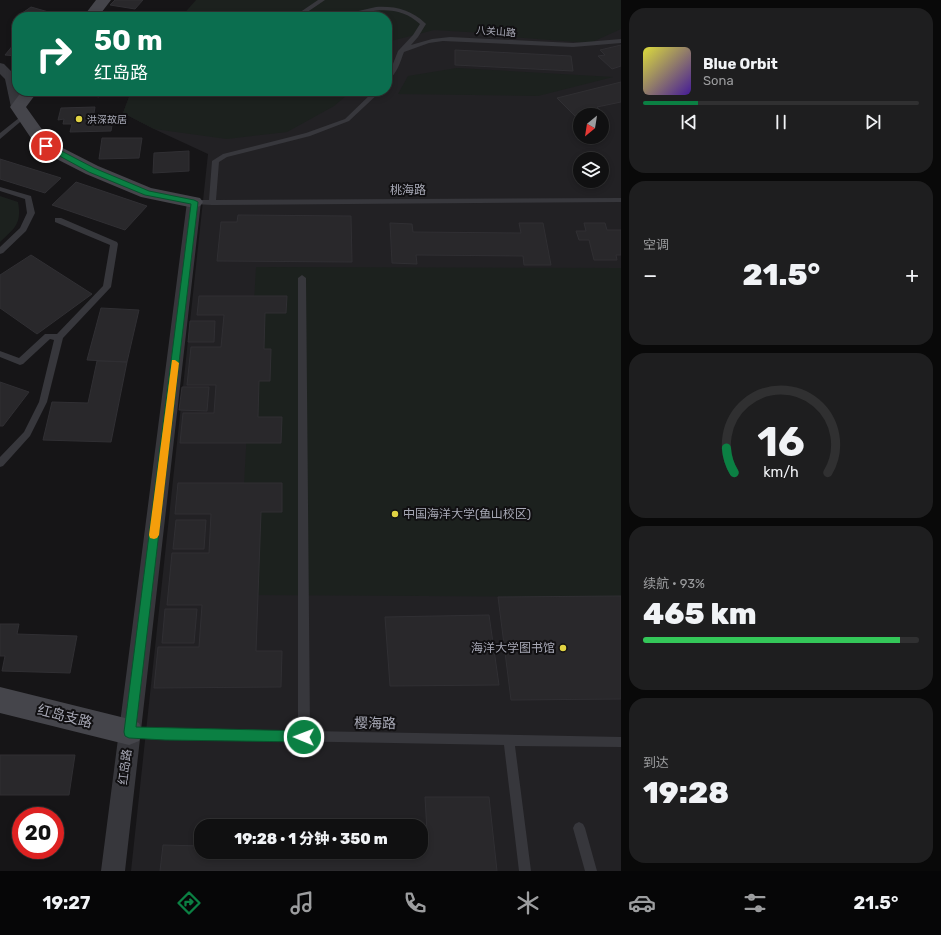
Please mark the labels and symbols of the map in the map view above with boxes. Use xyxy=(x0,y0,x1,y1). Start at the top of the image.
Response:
street label: 八关山路 xyxy=(476,25,516,39)
north arrow xyxy=(573,108,609,144)
marker: 洪深故居 xyxy=(74,114,84,124)
place label: 洪深故居 xyxy=(87,114,127,126)
pin xyxy=(29,129,63,163)
street label: 桃海路 xyxy=(390,183,426,197)
place label: 中国海洋大学(鱼山校区) xyxy=(403,507,531,521)
marker: 中国海洋大学(鱼山校区) xyxy=(390,509,400,519)
place label: 海洋大学图书馆 xyxy=(471,641,555,655)
marker: 海洋大学图书馆 xyxy=(558,643,568,653)
street label: 红岛支路 xyxy=(36,701,94,732)
street label: 樱海路 xyxy=(354,715,396,732)
position arrow xyxy=(283,716,325,758)
street label: 红岛路 xyxy=(116,748,134,786)
speed limit sign: 20 xyxy=(12,807,64,859)

